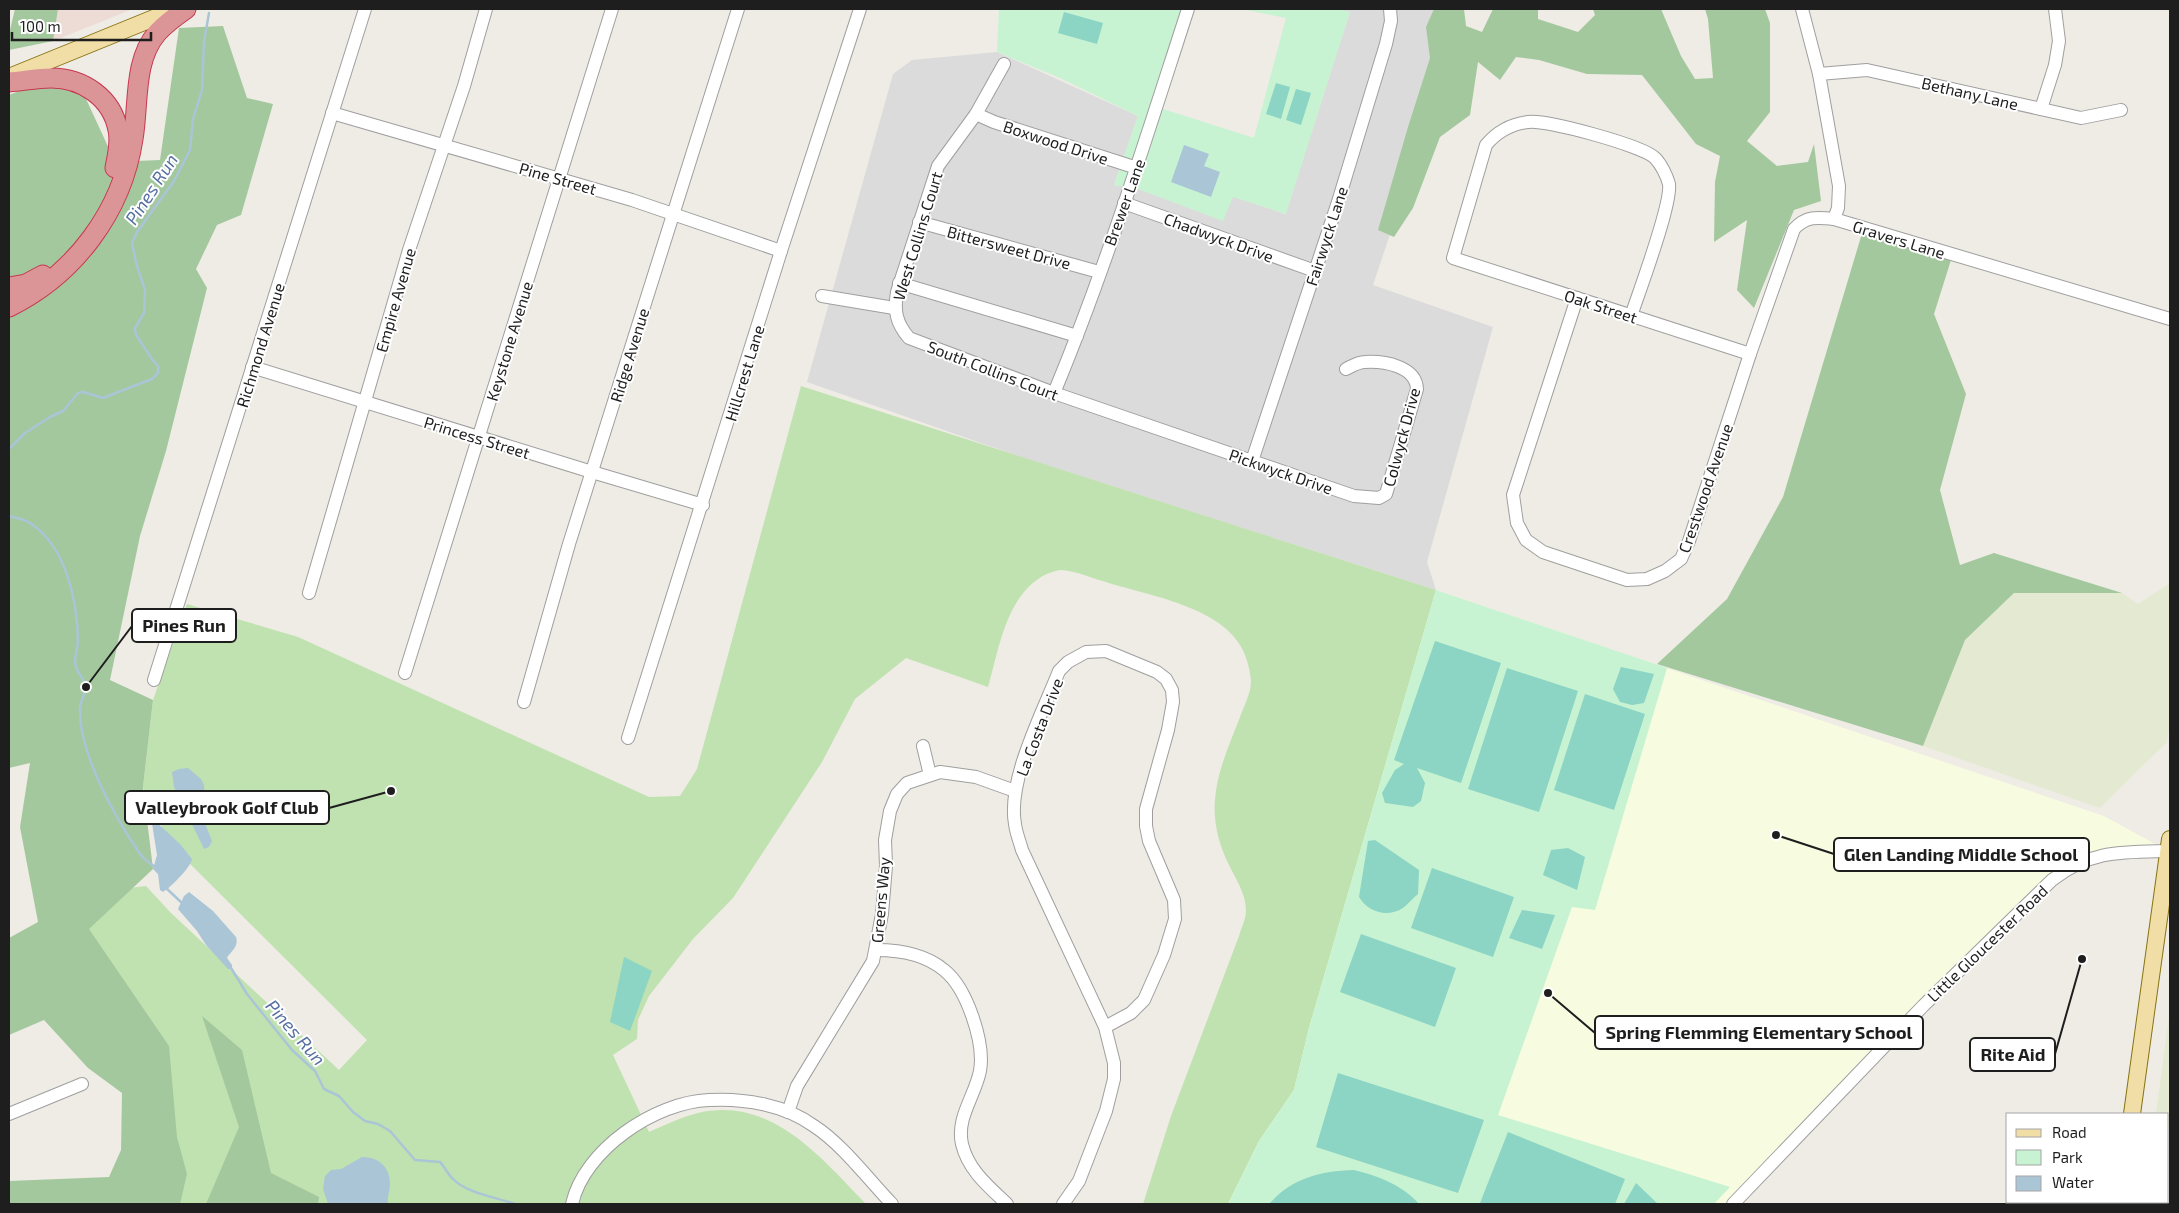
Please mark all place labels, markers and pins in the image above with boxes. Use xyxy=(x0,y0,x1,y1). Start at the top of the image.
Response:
callout: Pines Run xyxy=(132,609,236,642)
callout: Valleybrook Golf Club xyxy=(125,791,329,824)
callout: Glen Landing Middle School xyxy=(1834,838,2089,871)
callout: Spring Flemming Elementary School xyxy=(1595,1016,1923,1049)
callout: Rite Aid xyxy=(1970,1038,2055,1071)

